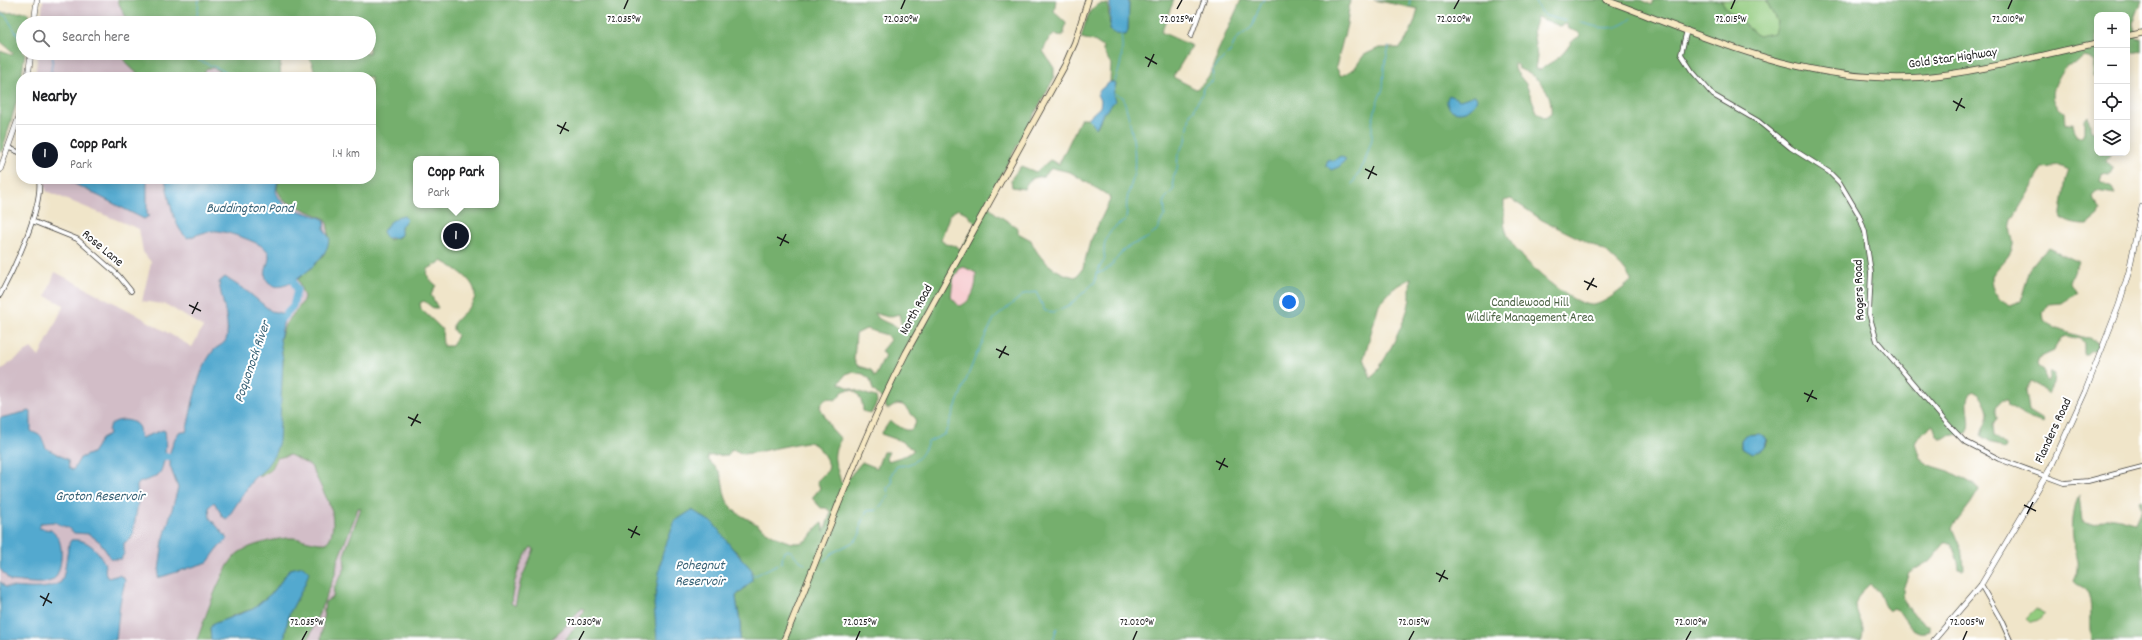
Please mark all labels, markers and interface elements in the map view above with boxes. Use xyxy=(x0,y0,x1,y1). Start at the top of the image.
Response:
map controls xyxy=(2094,12,2130,156)
button: + xyxy=(2094,12,2130,48)
text: 72.035°W xyxy=(607,13,641,27)
text: 72.030°W xyxy=(884,13,918,27)
text: 72.025°W xyxy=(1160,13,1194,27)
text: 72.020°W xyxy=(1437,13,1471,27)
text: 72.015°W xyxy=(1715,13,1747,27)
text: 72.010°W xyxy=(1992,13,2024,27)
search box xyxy=(16,16,376,60)
icon: search xyxy=(30,27,52,49)
text: Search here xyxy=(62,27,130,49)
street label: Gold Star Highway xyxy=(1907,43,1999,75)
button: − xyxy=(2094,48,2130,84)
button: locate xyxy=(2094,84,2130,120)
text: Nearby xyxy=(32,86,76,110)
button: layers xyxy=(2094,120,2130,156)
text: Copp Park xyxy=(70,134,127,156)
text: 1 xyxy=(44,145,46,164)
text: 1.4 km xyxy=(332,145,360,164)
text: Park xyxy=(70,156,92,175)
popup xyxy=(413,156,499,208)
text: Copp Park xyxy=(428,162,484,184)
text: Park xyxy=(428,184,450,203)
water label: Buddington Pond xyxy=(206,199,296,219)
pin: 1 xyxy=(443,221,469,251)
street label: Rose Lane xyxy=(77,226,127,272)
street label: Rogers Road xyxy=(1849,259,1871,321)
street label: North Road xyxy=(895,281,939,339)
your location xyxy=(1279,292,1299,312)
park label: Candlewood Hill Wildlife Management Area xyxy=(1466,294,1594,328)
water label: Poquonock River xyxy=(230,317,277,405)
street label: Flanders Road xyxy=(2031,395,2077,467)
water label: Groton Reservoir xyxy=(55,487,147,507)
water label: Pohegnut Reservoir xyxy=(675,556,727,592)
text: 72.035°W xyxy=(290,616,324,630)
text: 72.030°W xyxy=(567,616,601,630)
text: 72.025°W xyxy=(843,616,877,630)
text: 72.020°W xyxy=(1120,616,1154,630)
text: 72.015°W xyxy=(1398,616,1430,630)
text: 72.010°W xyxy=(1675,616,1707,630)
text: 72.005°W xyxy=(1950,616,1984,630)

